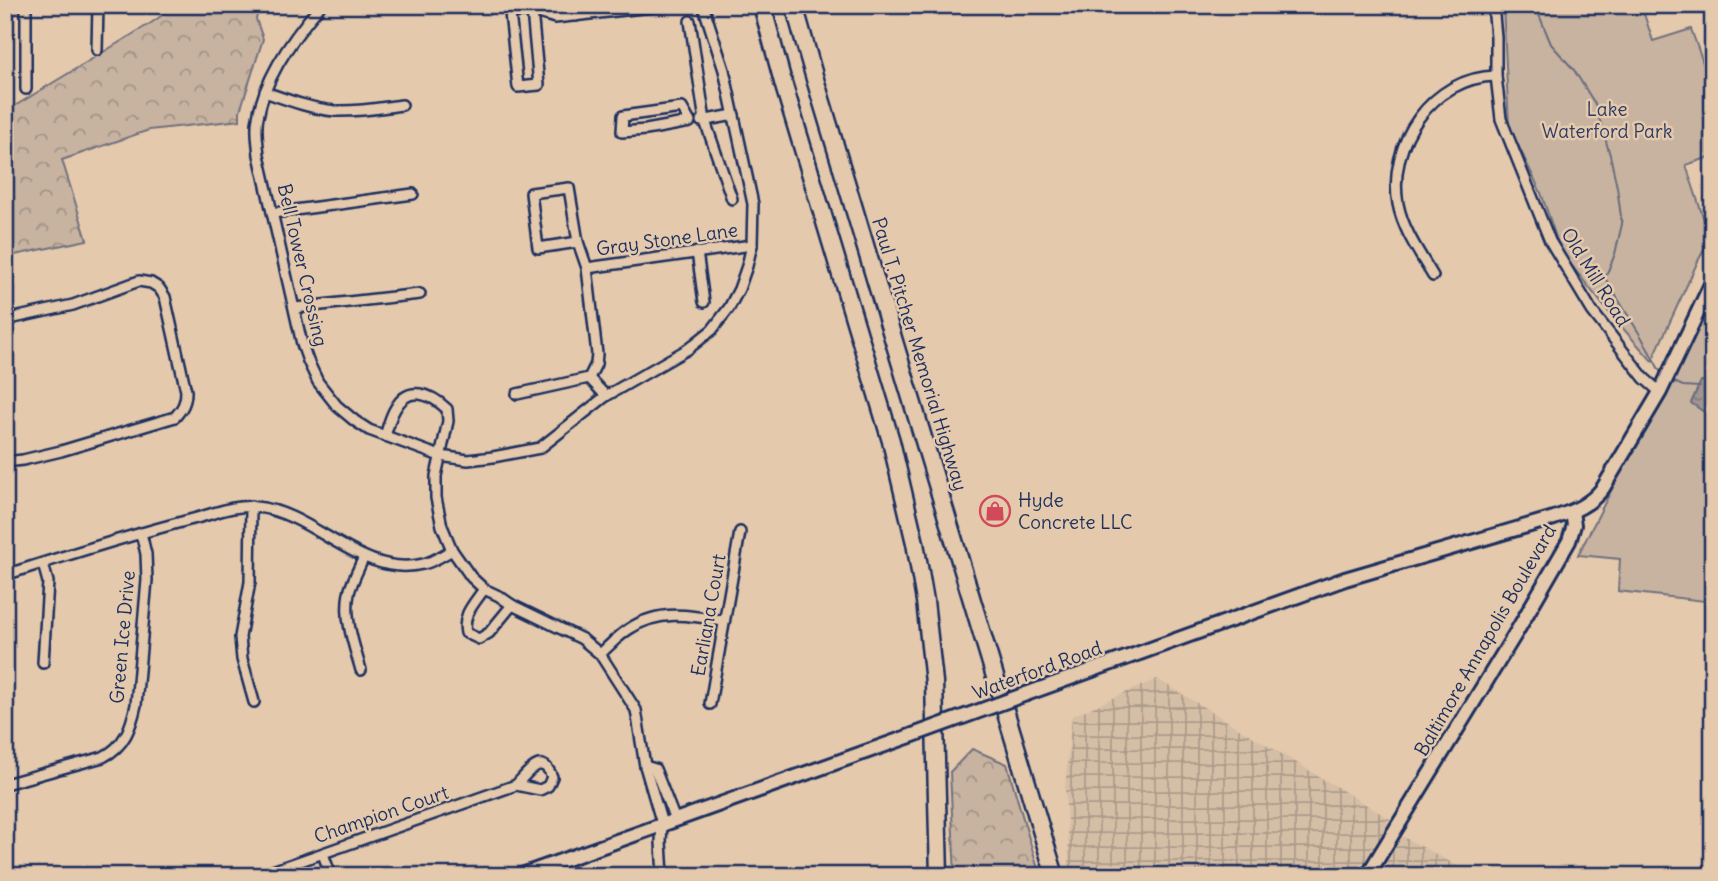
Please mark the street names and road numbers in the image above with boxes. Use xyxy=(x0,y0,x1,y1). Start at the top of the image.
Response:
street label: Bell Tower Crossing xyxy=(273,181,333,349)
street label: Paul T. Pitcher Memorial Highway xyxy=(867,214,973,494)
street label: Gray Stone Lane xyxy=(595,217,739,261)
street label: Old Mill Road xyxy=(1556,223,1636,331)
street label: Baltimore Annapolis Boulevard xyxy=(1409,520,1561,760)
street label: Earliana Court xyxy=(685,552,731,678)
street label: Green Ice Drive xyxy=(104,569,140,705)
street label: Waterford Road xyxy=(969,635,1105,705)
street label: Champion Court xyxy=(311,780,451,848)

